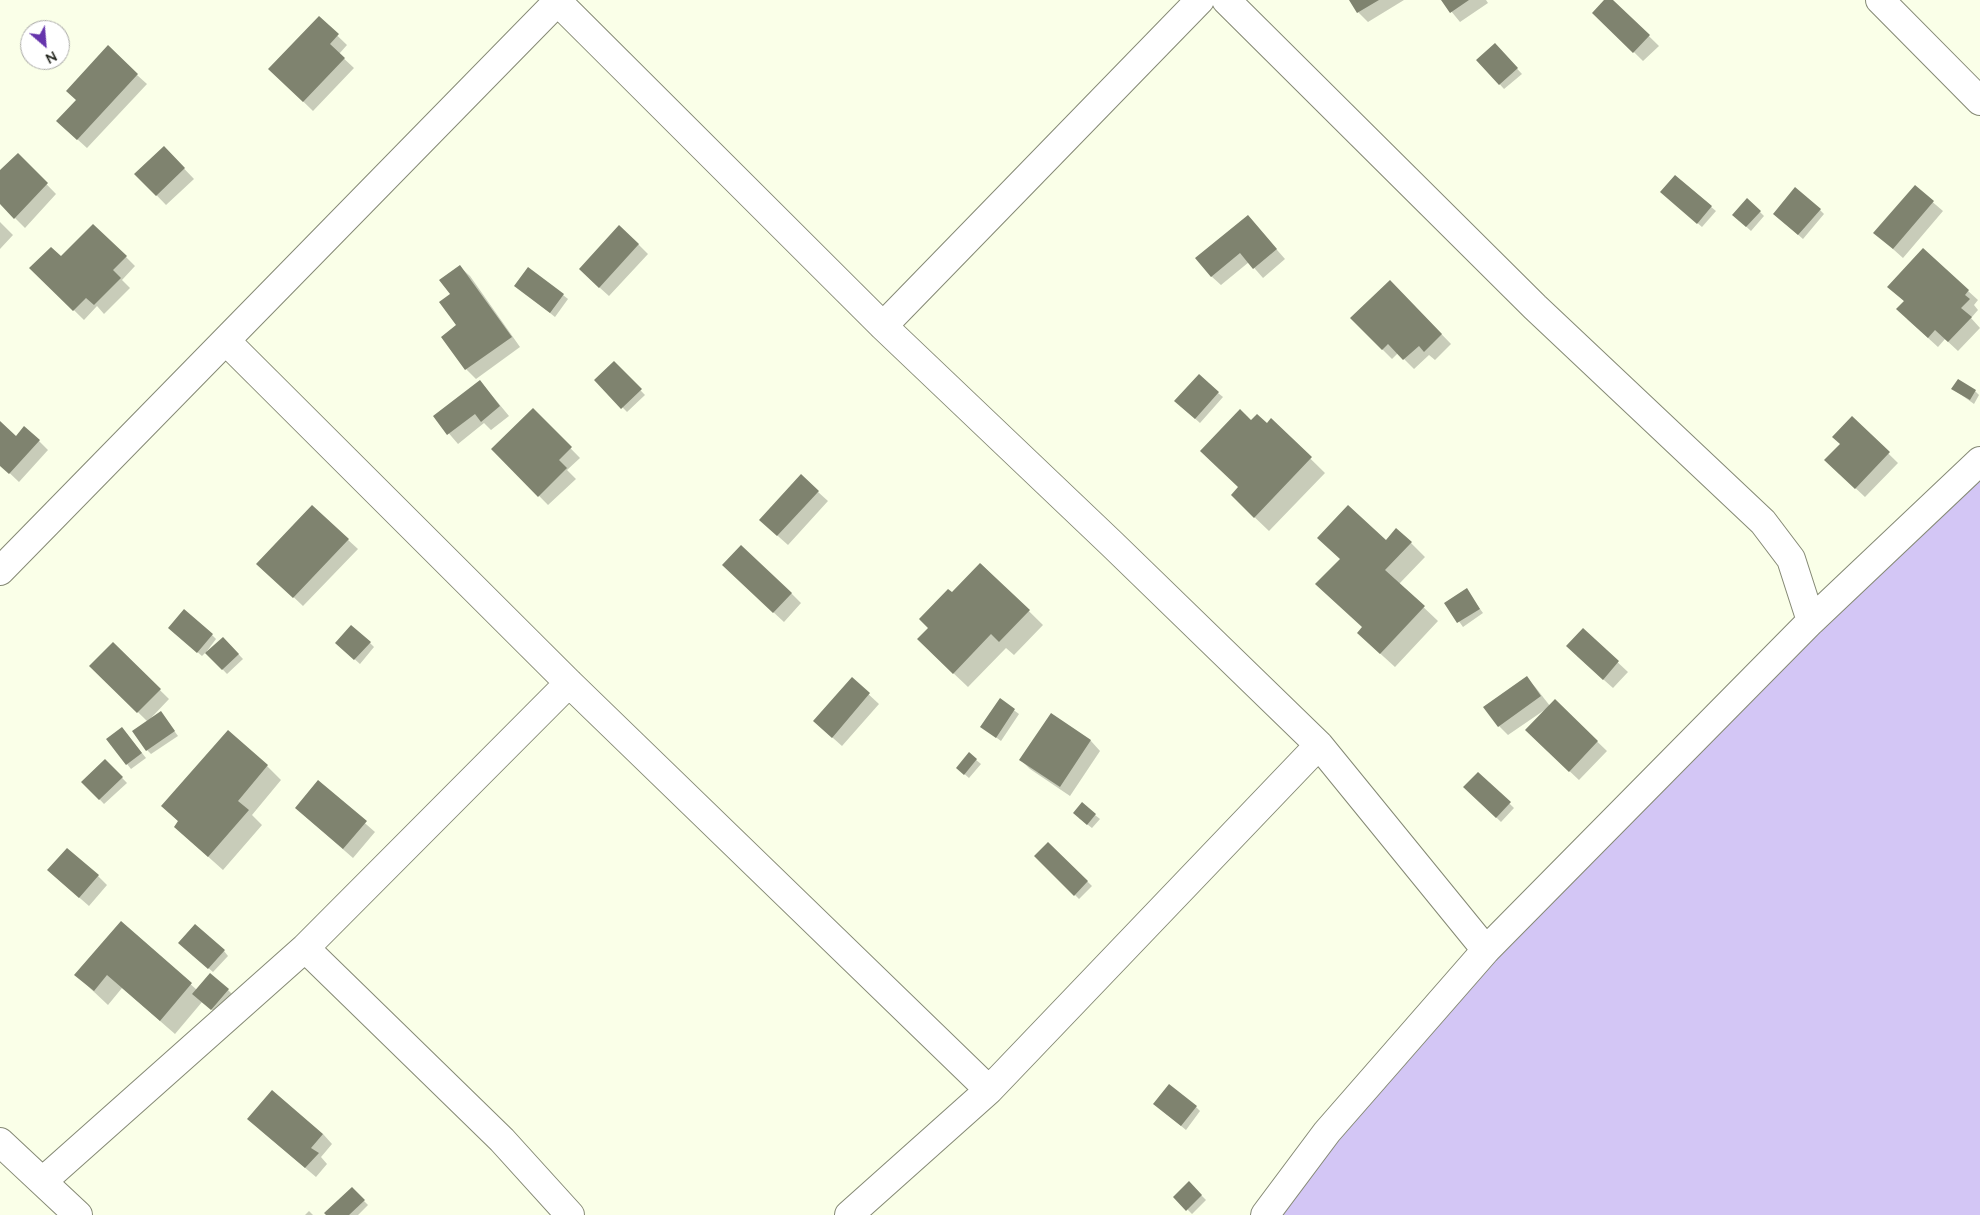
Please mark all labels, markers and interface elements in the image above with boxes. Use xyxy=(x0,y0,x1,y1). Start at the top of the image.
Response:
north arrow xyxy=(20,20,70,70)
text: N xyxy=(43,47,60,68)

